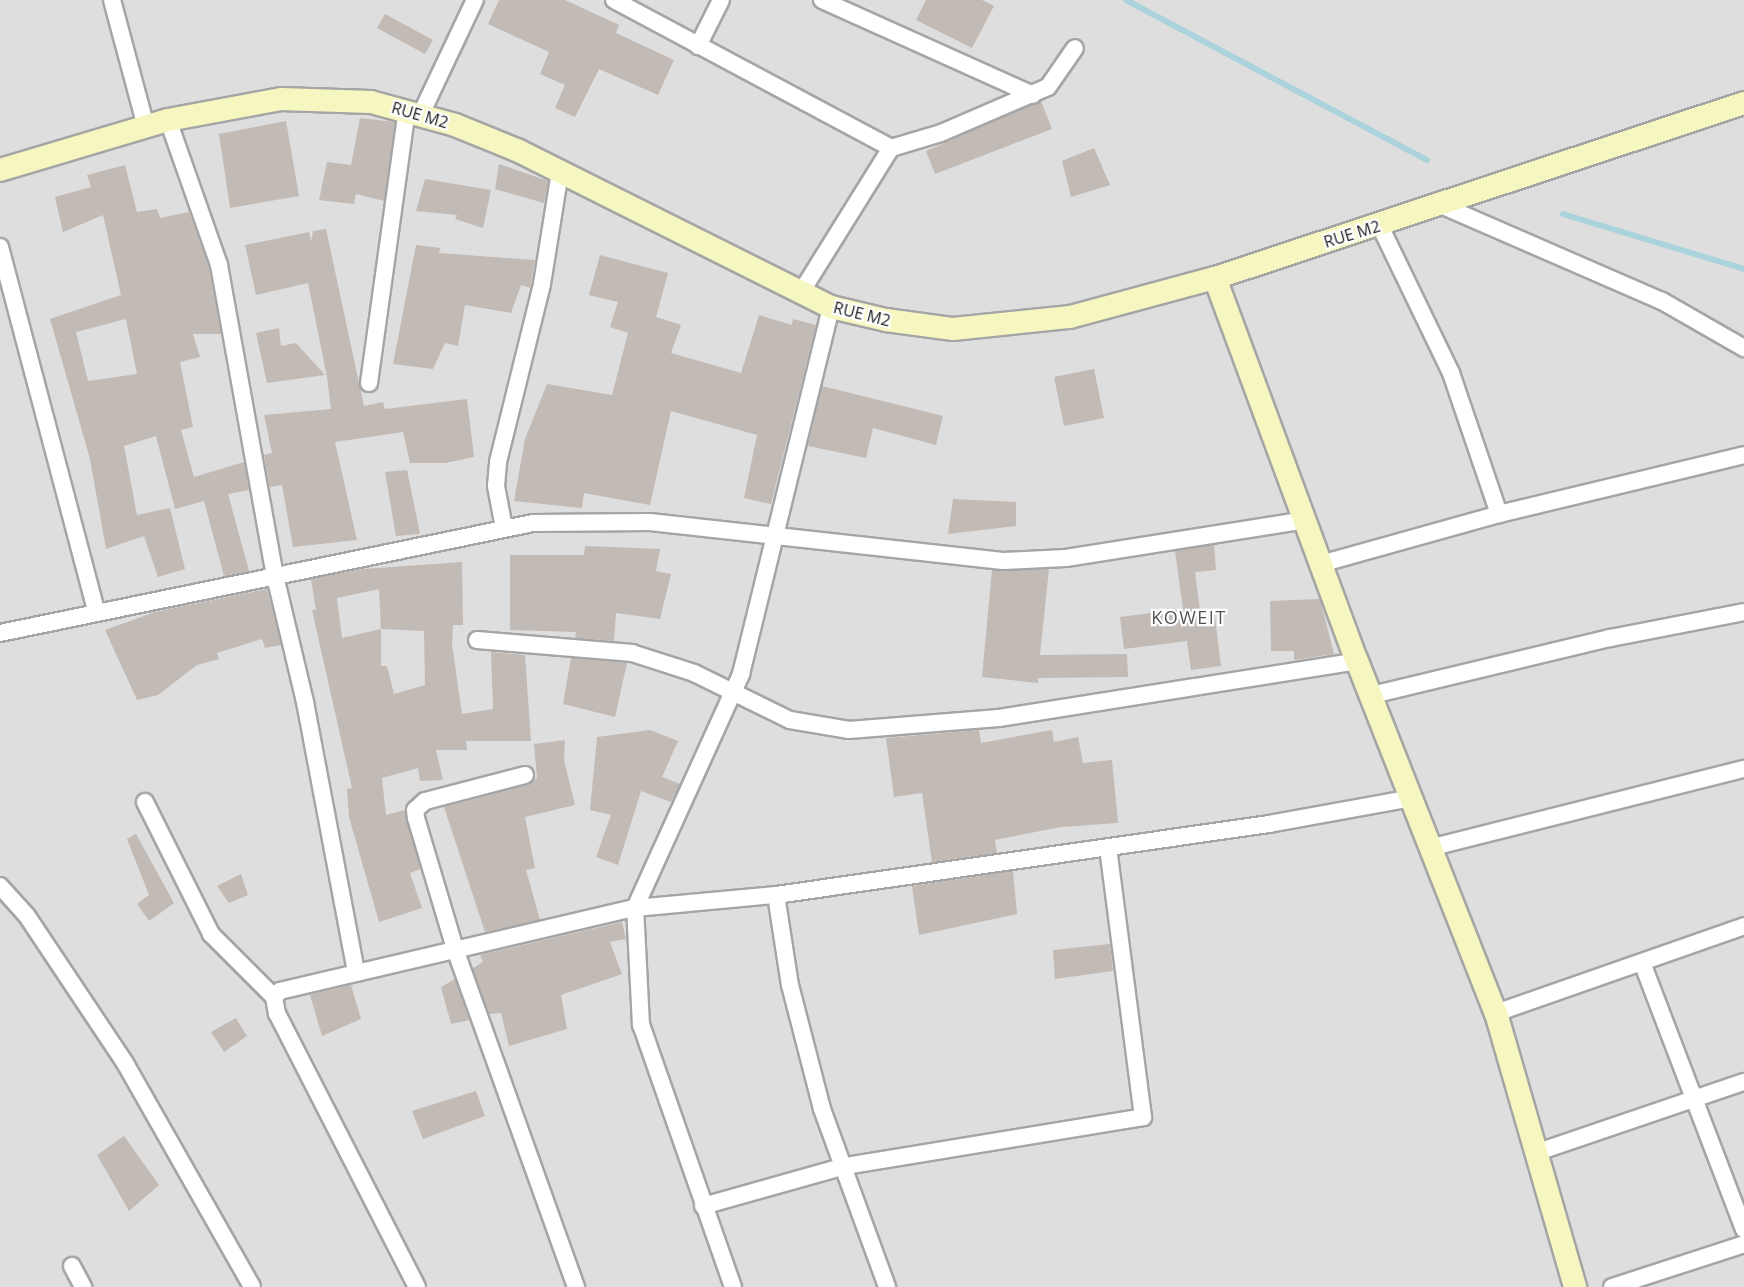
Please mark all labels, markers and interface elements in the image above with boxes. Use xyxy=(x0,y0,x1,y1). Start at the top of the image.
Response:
street label: RUE M2 xyxy=(389,98,451,132)
street label: RUE M2 xyxy=(1321,216,1383,252)
street label: RUE M2 xyxy=(831,298,893,330)
district label: KOWEIT xyxy=(1151,606,1227,628)

